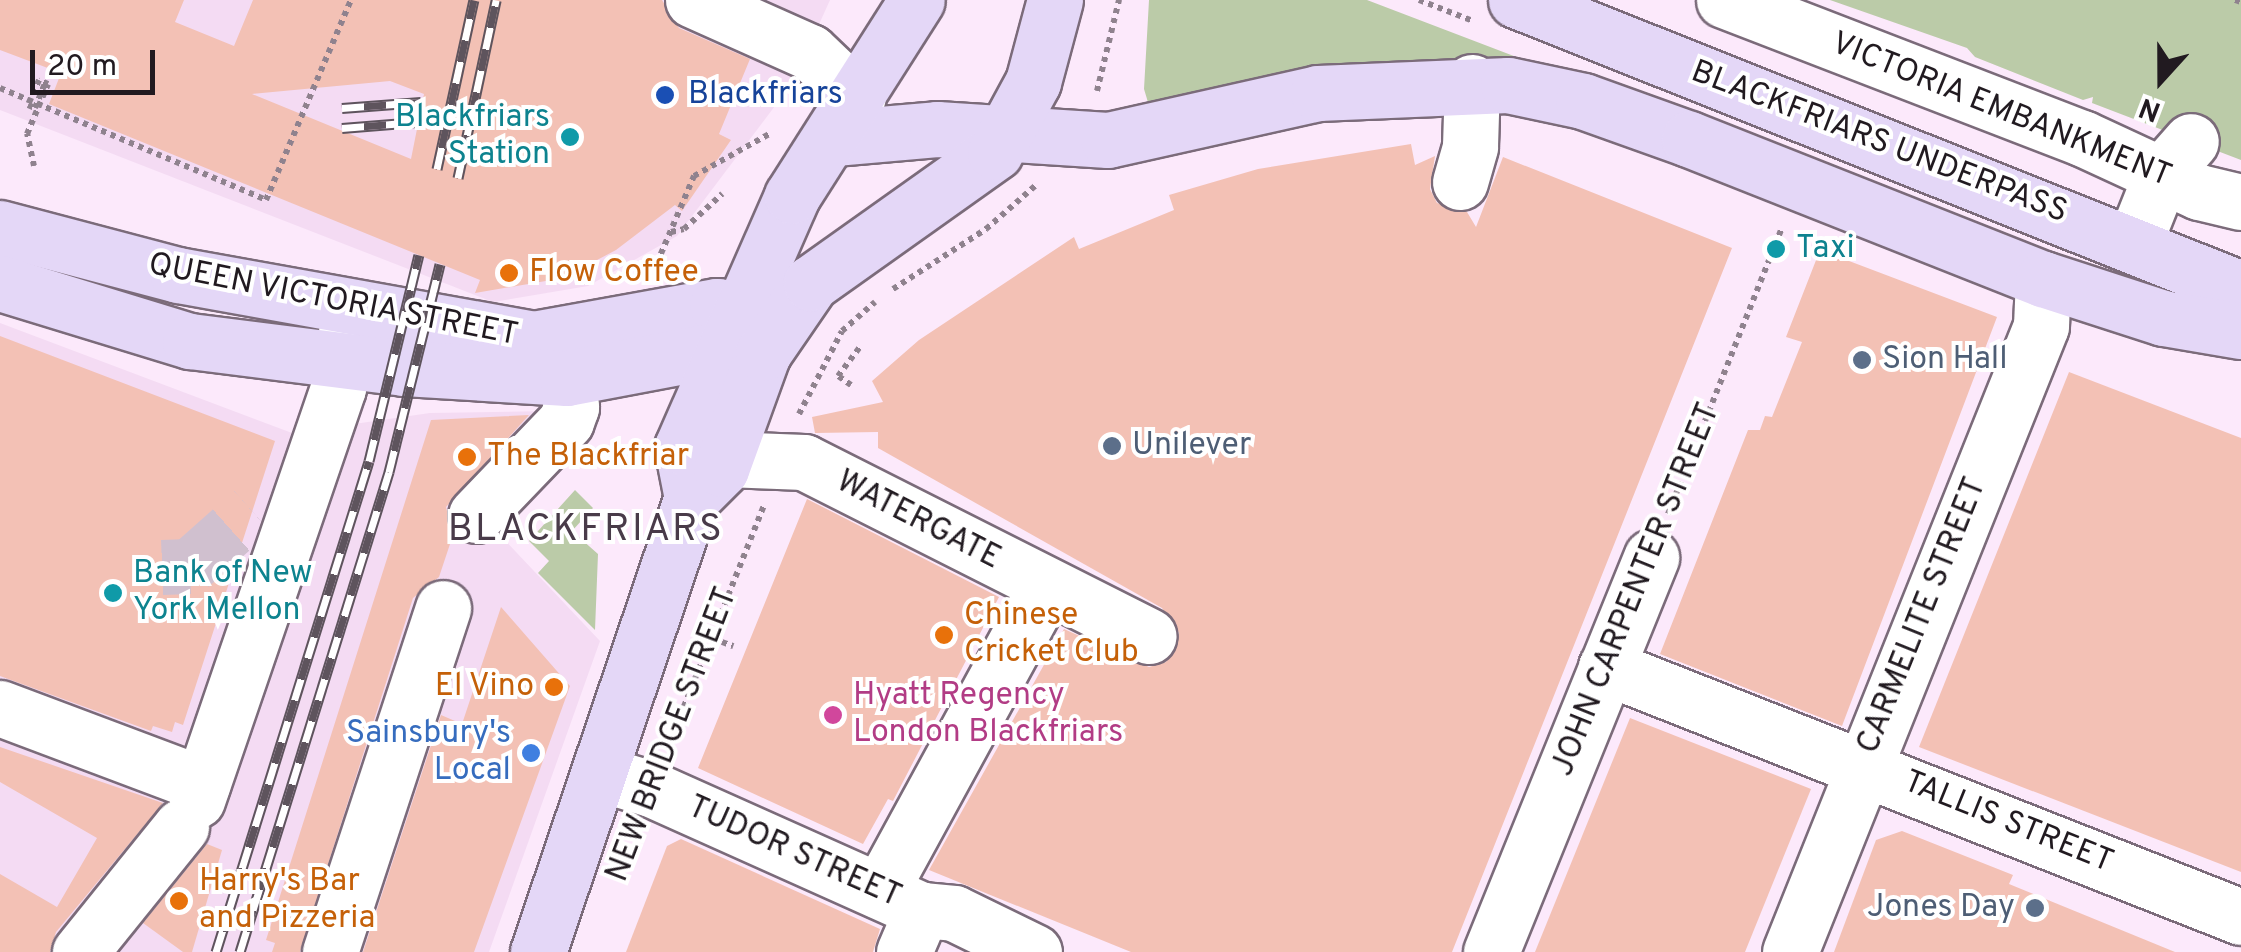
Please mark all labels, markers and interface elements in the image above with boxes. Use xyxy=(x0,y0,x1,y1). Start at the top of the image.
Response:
street label: VICTORIA EMBANKMENT xyxy=(1825,25,2177,197)
scale bar xyxy=(35,30,160,92)
north arrow xyxy=(2111,30,2211,130)
text: 20 m xyxy=(47,49,117,86)
street label: BLACKFRIARS UNDERPASS xyxy=(1685,53,2073,233)
place label: Blackfriars xyxy=(688,76,843,114)
marker: Blackfriars xyxy=(652,82,678,108)
place label: Blackfriars Station xyxy=(395,100,550,175)
marker: Blackfriars Station xyxy=(559,126,581,148)
place label: Taxi xyxy=(1796,230,1855,268)
marker: Taxi xyxy=(1765,238,1787,260)
street label: QUEEN VICTORIA STREET xyxy=(144,246,522,356)
place label: Flow Coffee xyxy=(529,254,699,292)
marker: Flow Coffee xyxy=(498,262,520,284)
place label: Sion Hall xyxy=(1882,341,2008,379)
marker: Sion Hall xyxy=(1851,349,1873,371)
street label: JOHN CARPENTER STREET xyxy=(1545,398,1729,782)
place label: Unilever xyxy=(1132,427,1251,465)
marker: Unilever xyxy=(1101,435,1123,457)
place label: The Blackfriar xyxy=(487,438,689,476)
marker: The Blackfriar xyxy=(456,446,478,468)
street label: WATERGATE xyxy=(829,463,1007,579)
street label: CARMELITE STREET xyxy=(1850,472,1996,760)
district label: BLACKFRIARS xyxy=(448,508,724,554)
place label: Bank of New York Mellon xyxy=(133,556,312,631)
marker: Bank of New York Mellon xyxy=(102,582,124,604)
street label: NEW BRIDGE STREET xyxy=(599,582,747,888)
place label: Chinese Cricket Club xyxy=(964,598,1139,673)
marker: Chinese Cricket Club xyxy=(933,624,955,646)
place label: El Vino xyxy=(434,668,534,706)
marker: El Vino xyxy=(543,676,565,698)
place label: Hyatt Regency London Blackfriars xyxy=(853,678,1123,753)
marker: Hyatt Regency London Blackfriars xyxy=(822,704,844,726)
place label: Sainsbury's Local xyxy=(346,716,511,791)
marker: Sainsbury's Local xyxy=(520,742,542,764)
street label: TALLIS STREET xyxy=(1898,763,2118,883)
street label: TUDOR STREET xyxy=(681,789,907,917)
place label: Harry's Bar and Pizzeria xyxy=(199,864,375,939)
place label: Jones Day xyxy=(1867,889,2015,927)
marker: Harry's Bar and Pizzeria xyxy=(168,890,190,912)
marker: Jones Day xyxy=(2024,897,2046,919)

